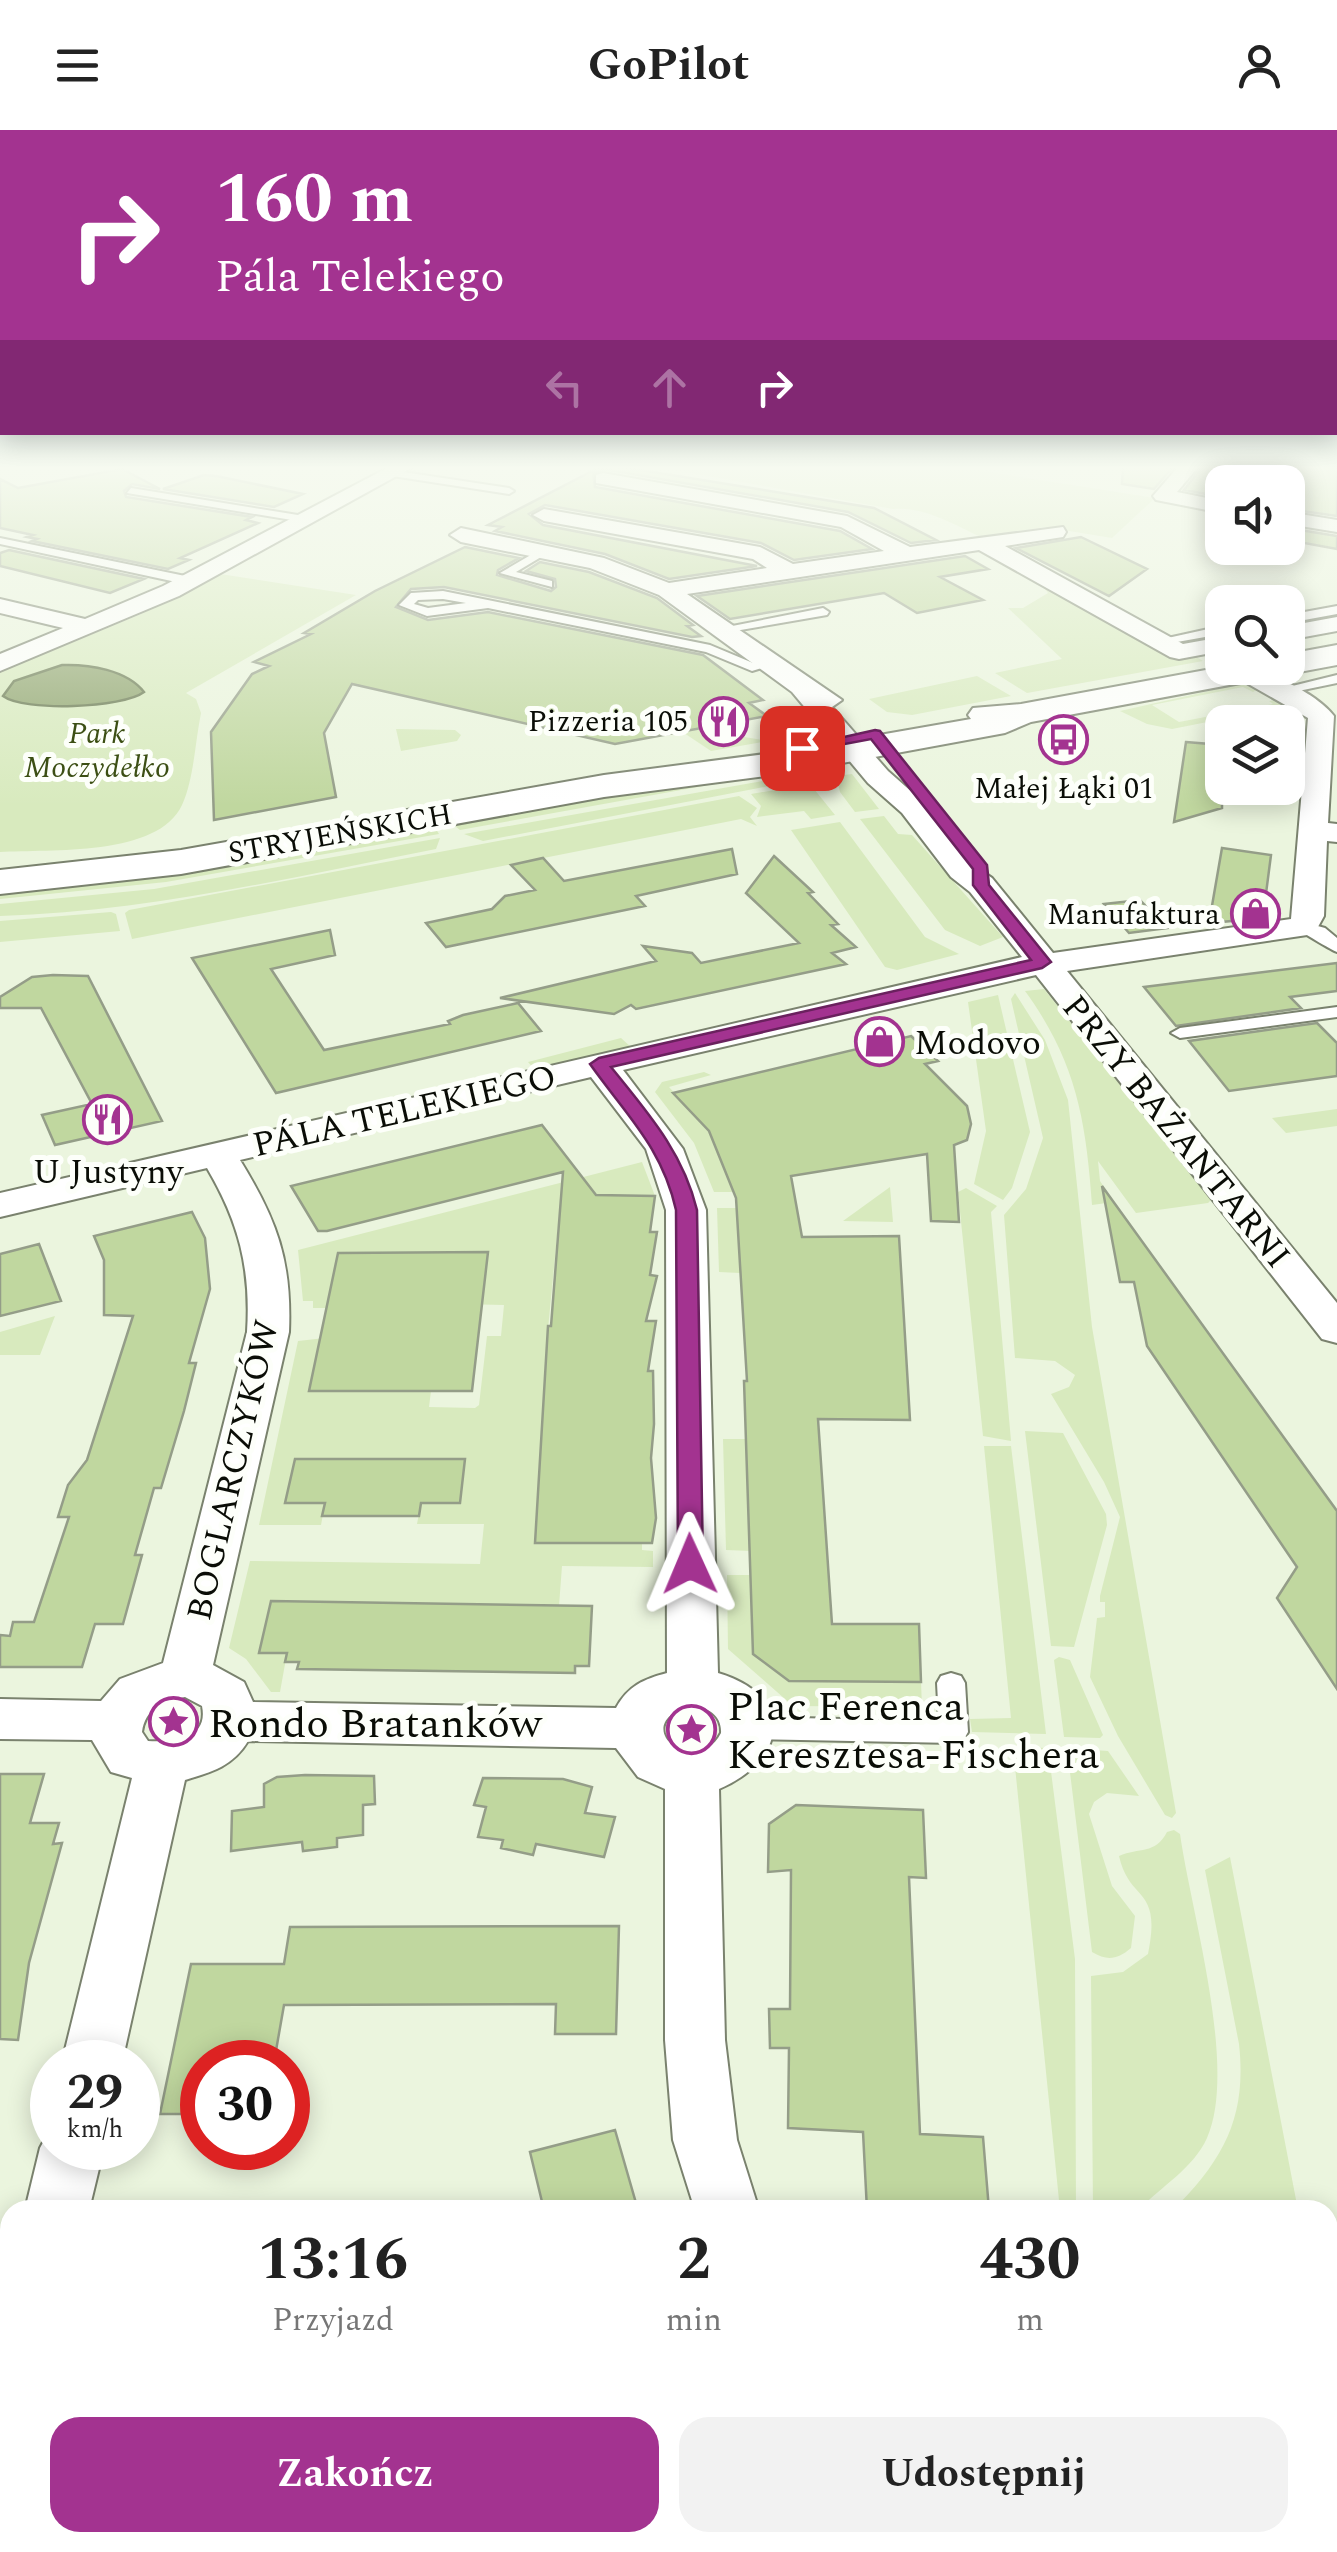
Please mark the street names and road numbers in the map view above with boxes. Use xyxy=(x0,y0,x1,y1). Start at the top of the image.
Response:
street label: STRYJEŃSKICH xyxy=(224,792,456,876)
street label: PRZY BAŻANTARNI xyxy=(1049,983,1303,1280)
street label: PÁLA TELEKIEGO xyxy=(247,1051,561,1172)
street label: BOGLARCZYKÓW xyxy=(173,1315,294,1626)

